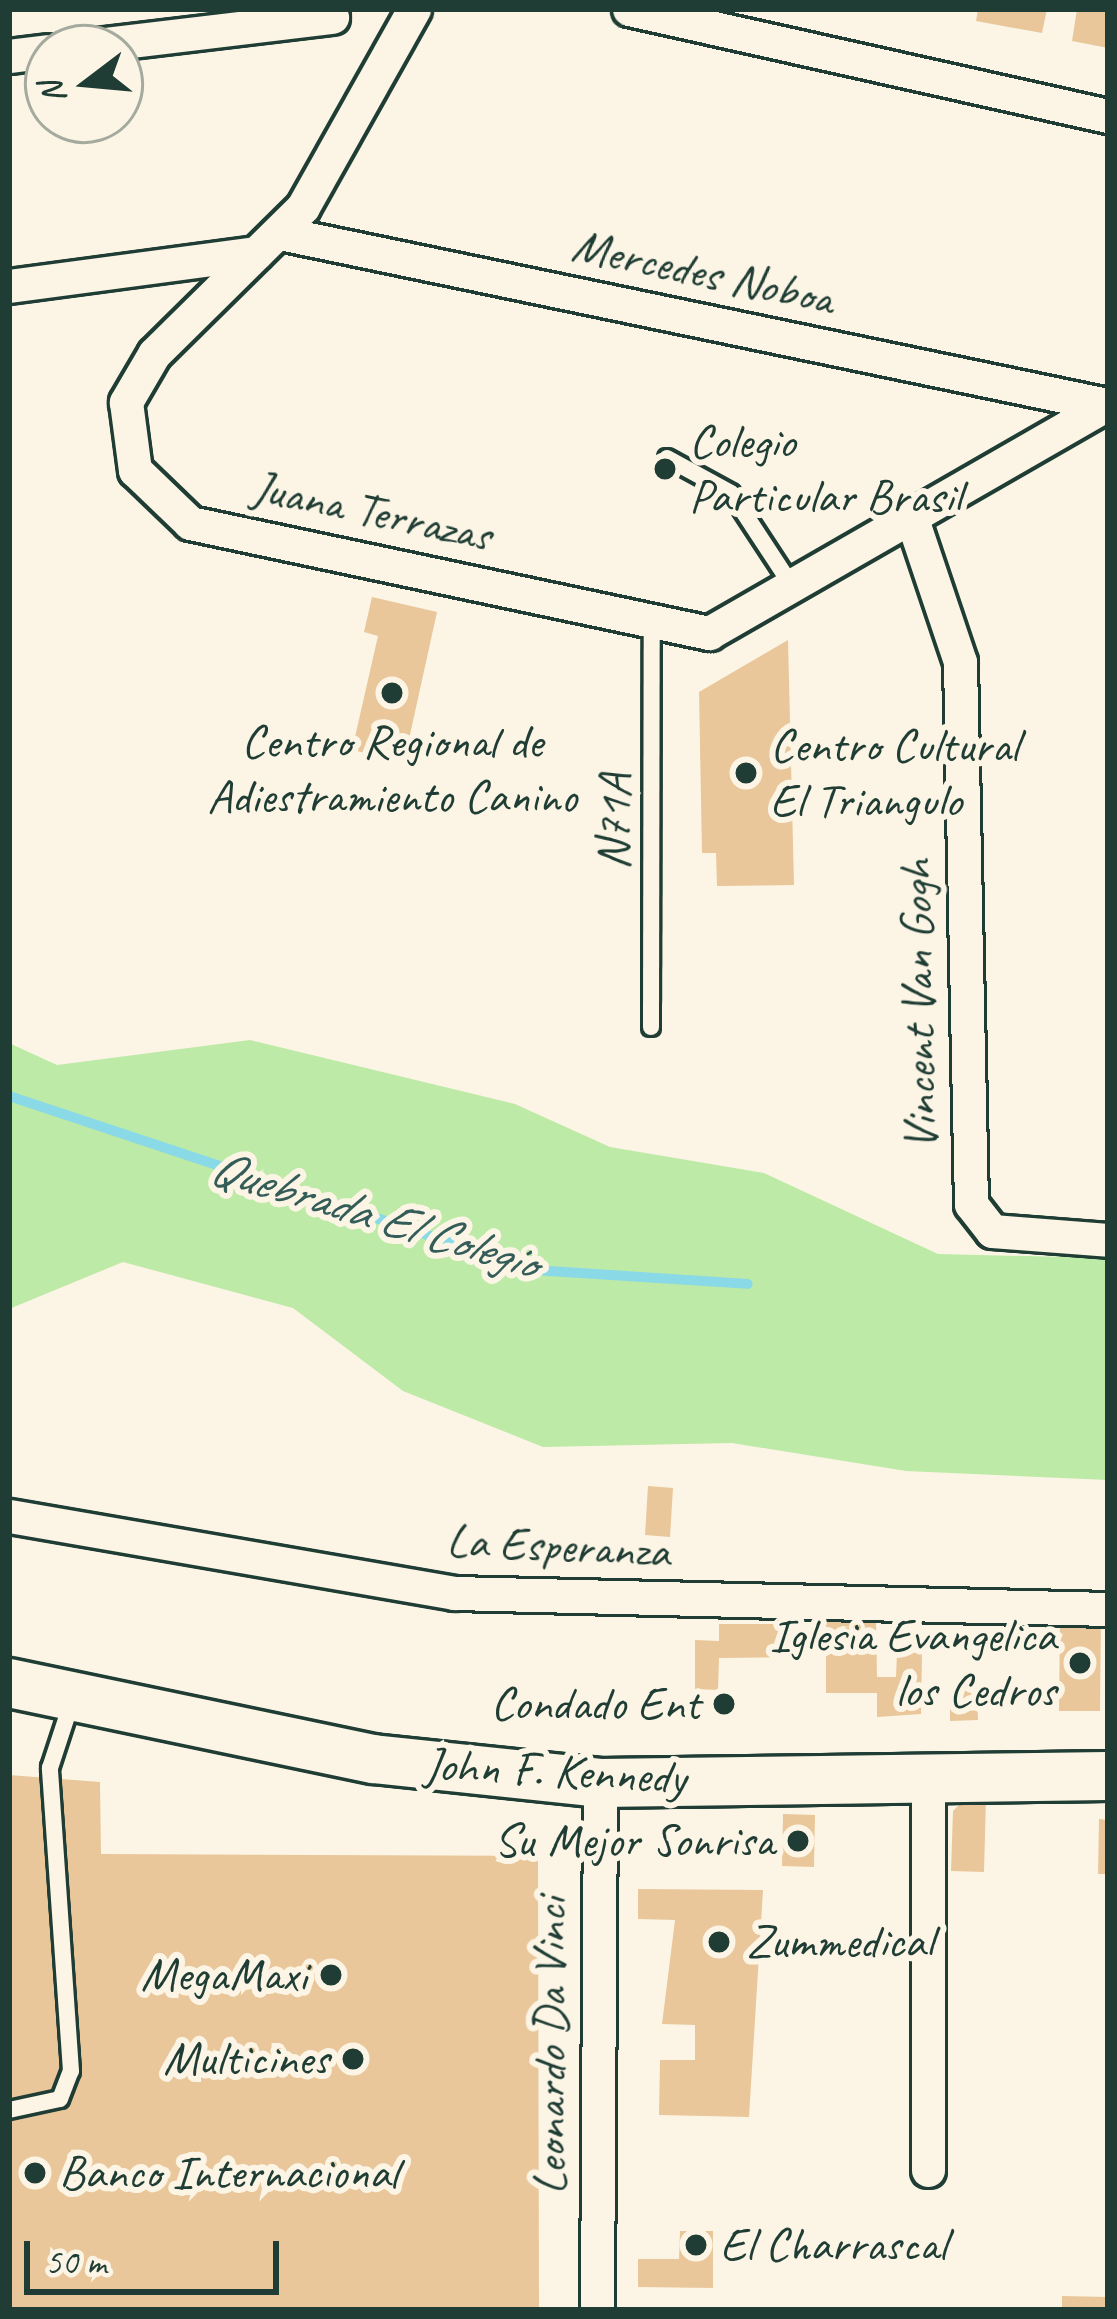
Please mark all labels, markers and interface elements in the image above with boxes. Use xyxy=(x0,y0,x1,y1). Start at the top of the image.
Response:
north arrow xyxy=(24,24,144,144)
text: N xyxy=(29,77,75,109)
street label: Mercedes Noboa xyxy=(567,216,839,328)
place label: Colegio Particular Brasil xyxy=(689,412,963,525)
marker: Colegio Particular Brasil xyxy=(652,456,678,482)
street label: Juana Terrazas xyxy=(248,458,496,564)
marker: Centro Regional de Adiestramiento Canino xyxy=(379,680,405,706)
place label: Centro Regional de Adiestramiento Canino xyxy=(207,712,577,825)
place label: Centro Cultural El Triangulo xyxy=(770,716,1019,829)
marker: Centro Cultural El Triangulo xyxy=(733,760,759,786)
street label: N71A xyxy=(584,773,644,871)
street label: Vincent Van Gogh xyxy=(887,859,949,1151)
water label: Quebrada El Colegio xyxy=(203,1135,545,1293)
street label: La Esperanza xyxy=(446,1511,670,1581)
place label: Iglesia Evangelica los Cedros xyxy=(769,1606,1056,1719)
marker: Iglesia Evangelica los Cedros xyxy=(1067,1650,1093,1676)
place label: Condado Ent xyxy=(490,1675,700,1733)
marker: Condado Ent xyxy=(711,1691,737,1717)
street label: John F. Kennedy xyxy=(423,1735,687,1807)
place label: Su Mejor Sonrisa xyxy=(493,1812,774,1870)
marker: Su Mejor Sonrisa xyxy=(785,1828,811,1854)
street label: Leonardo Da Vinci xyxy=(521,1896,579,2196)
place label: Zummedical xyxy=(746,1913,933,1971)
marker: Zummedical xyxy=(703,1926,735,1958)
place label: MegaMaxi xyxy=(141,1946,307,2004)
marker: MegaMaxi xyxy=(318,1962,344,1988)
place label: Multicines xyxy=(163,2030,329,2088)
marker: Multicines xyxy=(340,2046,366,2072)
place label: Banco Internacional xyxy=(59,2144,394,2202)
marker: Banco Internacional xyxy=(22,2160,48,2186)
place label: El Charrascal xyxy=(720,2216,946,2274)
scale bar xyxy=(30,2217,285,2291)
marker: El Charrascal xyxy=(683,2232,709,2258)
text: 50 m xyxy=(45,2239,106,2285)

